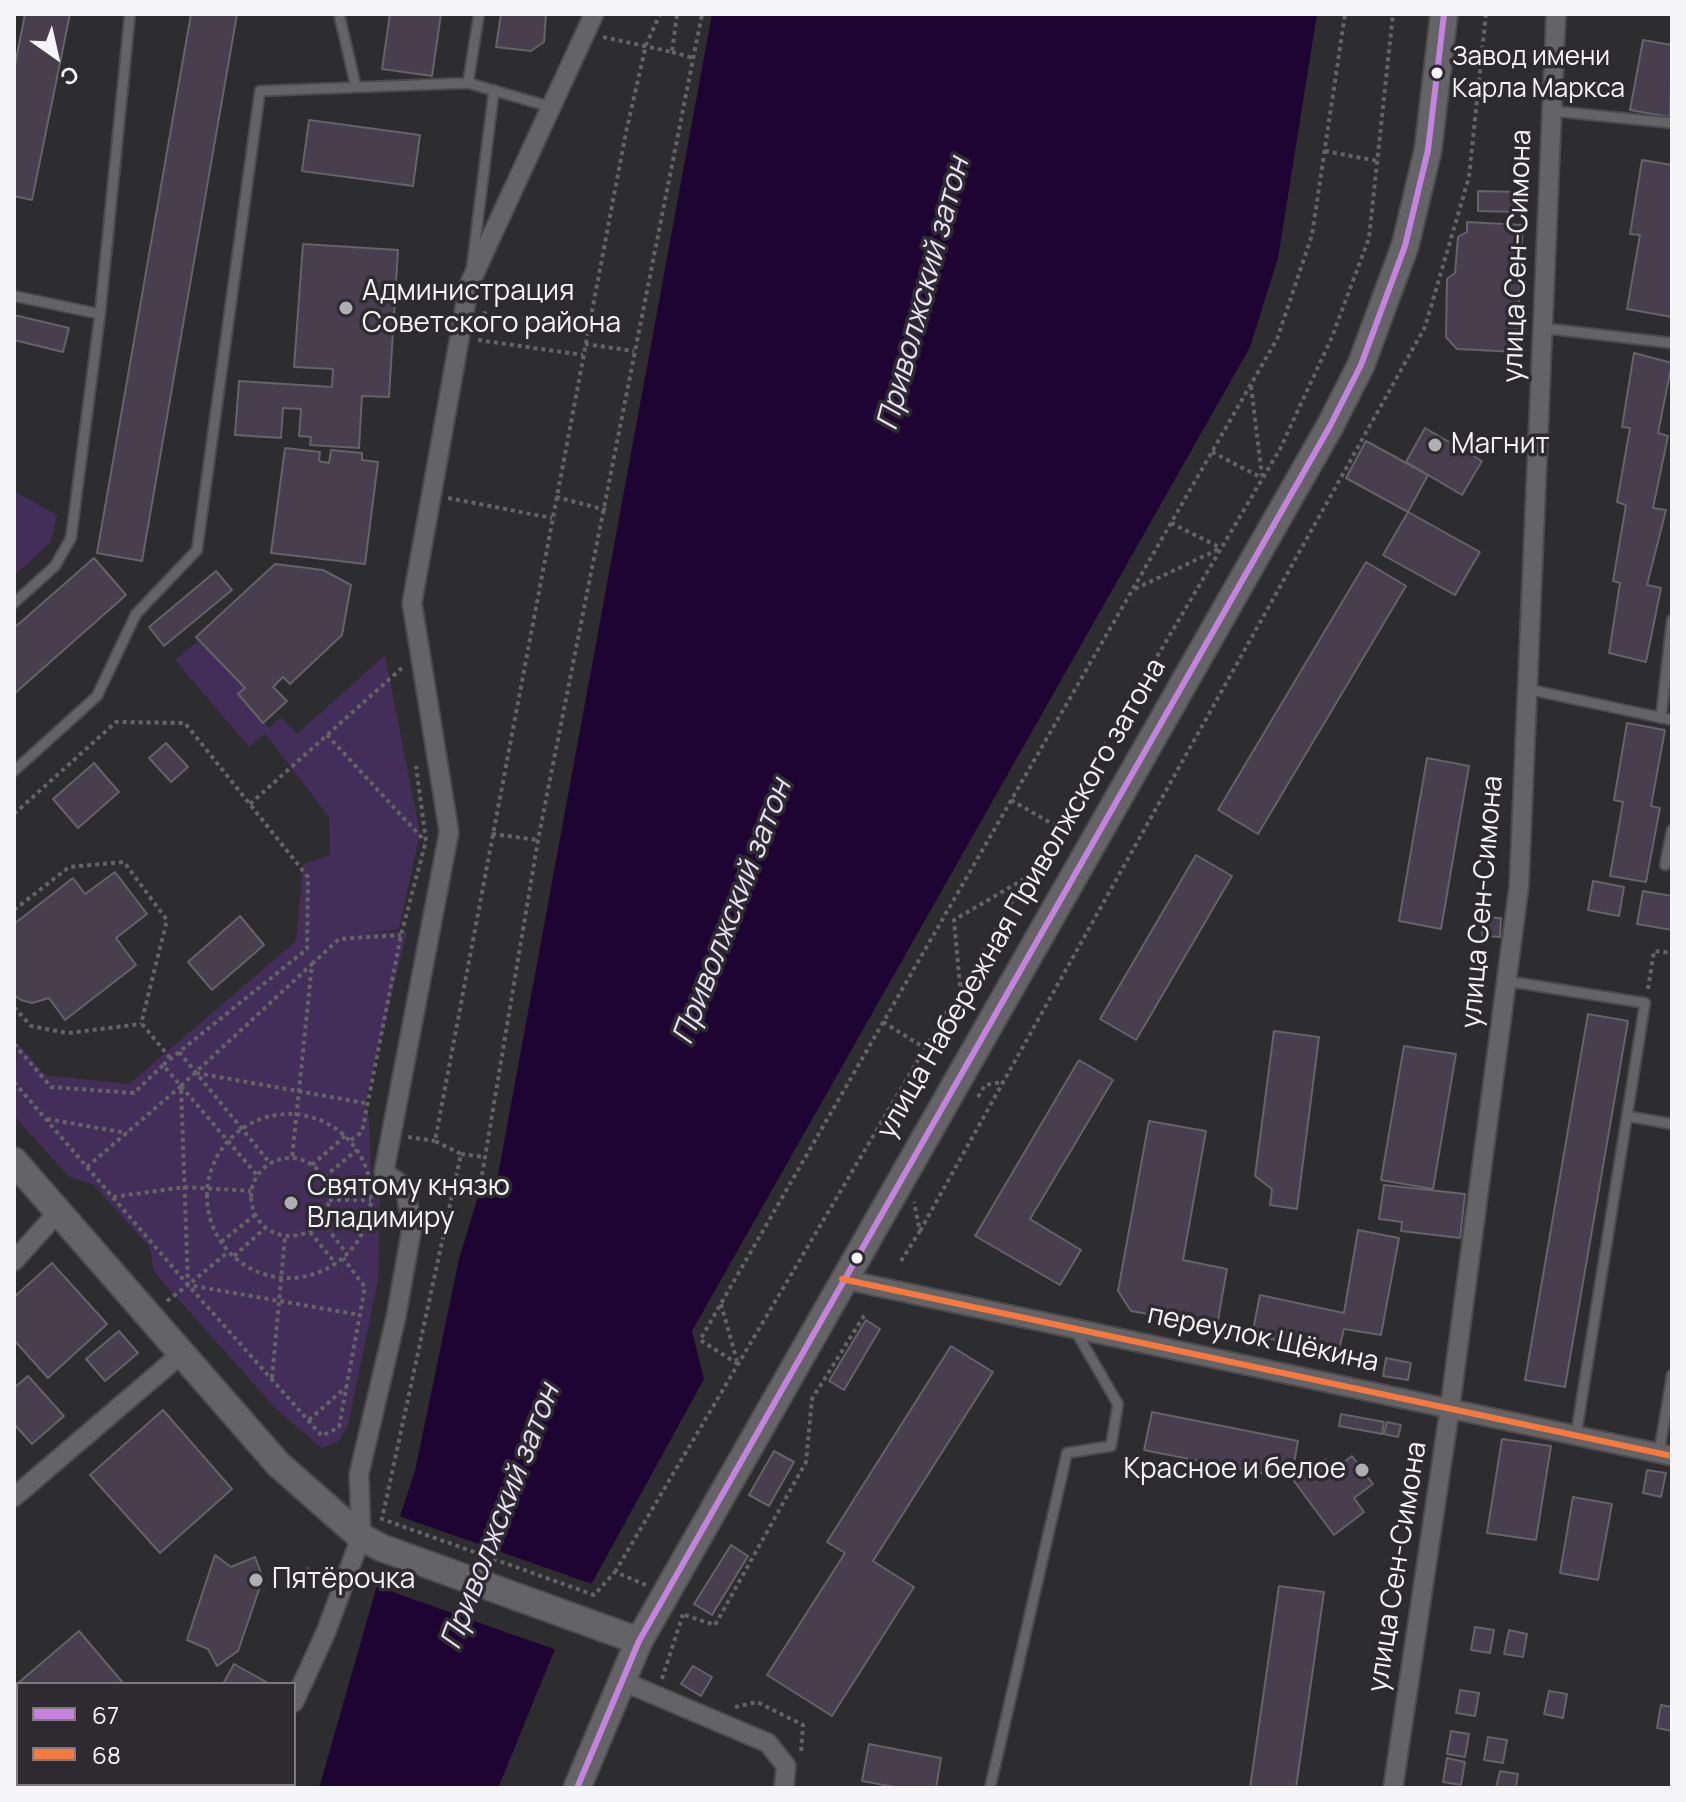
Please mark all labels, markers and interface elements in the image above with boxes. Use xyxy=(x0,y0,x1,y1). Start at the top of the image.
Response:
north arrow xyxy=(16,16,96,96)
place label: Завод имени Карла Маркса xyxy=(1452,42,1625,104)
text: С xyxy=(54,59,85,93)
marker: Завод имени Карла Маркса xyxy=(1429,65,1445,81)
street label: улица Сен-Симона xyxy=(1497,129,1539,383)
water label: Приволжский затон xyxy=(870,154,978,434)
place label: Администрация Советского района xyxy=(362,275,621,341)
marker: Администрация Советского района xyxy=(337,299,355,317)
place label: Магнит xyxy=(1451,428,1550,462)
marker: Магнит xyxy=(1426,436,1444,454)
street label: улица Набережная Приволжского затона xyxy=(870,653,1174,1145)
water label: Приволжский затон xyxy=(666,774,800,1050)
street label: улица Сен-Симона xyxy=(1455,774,1511,1030)
place label: Святому князю Владимиру xyxy=(307,1170,510,1236)
marker: Святому князю Владимиру xyxy=(282,1194,300,1212)
unlabelled marker xyxy=(849,1250,865,1266)
street label: переулок Щёкина xyxy=(1144,1298,1382,1380)
water label: Приволжский затон xyxy=(434,1379,568,1655)
street label: улица Сен-Симона xyxy=(1362,1439,1434,1695)
place label: Красное и белое xyxy=(1123,1453,1346,1487)
marker: Красное и белое xyxy=(1353,1461,1371,1479)
place label: Пятёрочка xyxy=(272,1563,415,1597)
marker: Пятёрочка xyxy=(247,1571,265,1589)
legend xyxy=(16,1682,296,1786)
text: 67 xyxy=(92,1698,119,1731)
text: 68 xyxy=(92,1738,121,1771)

